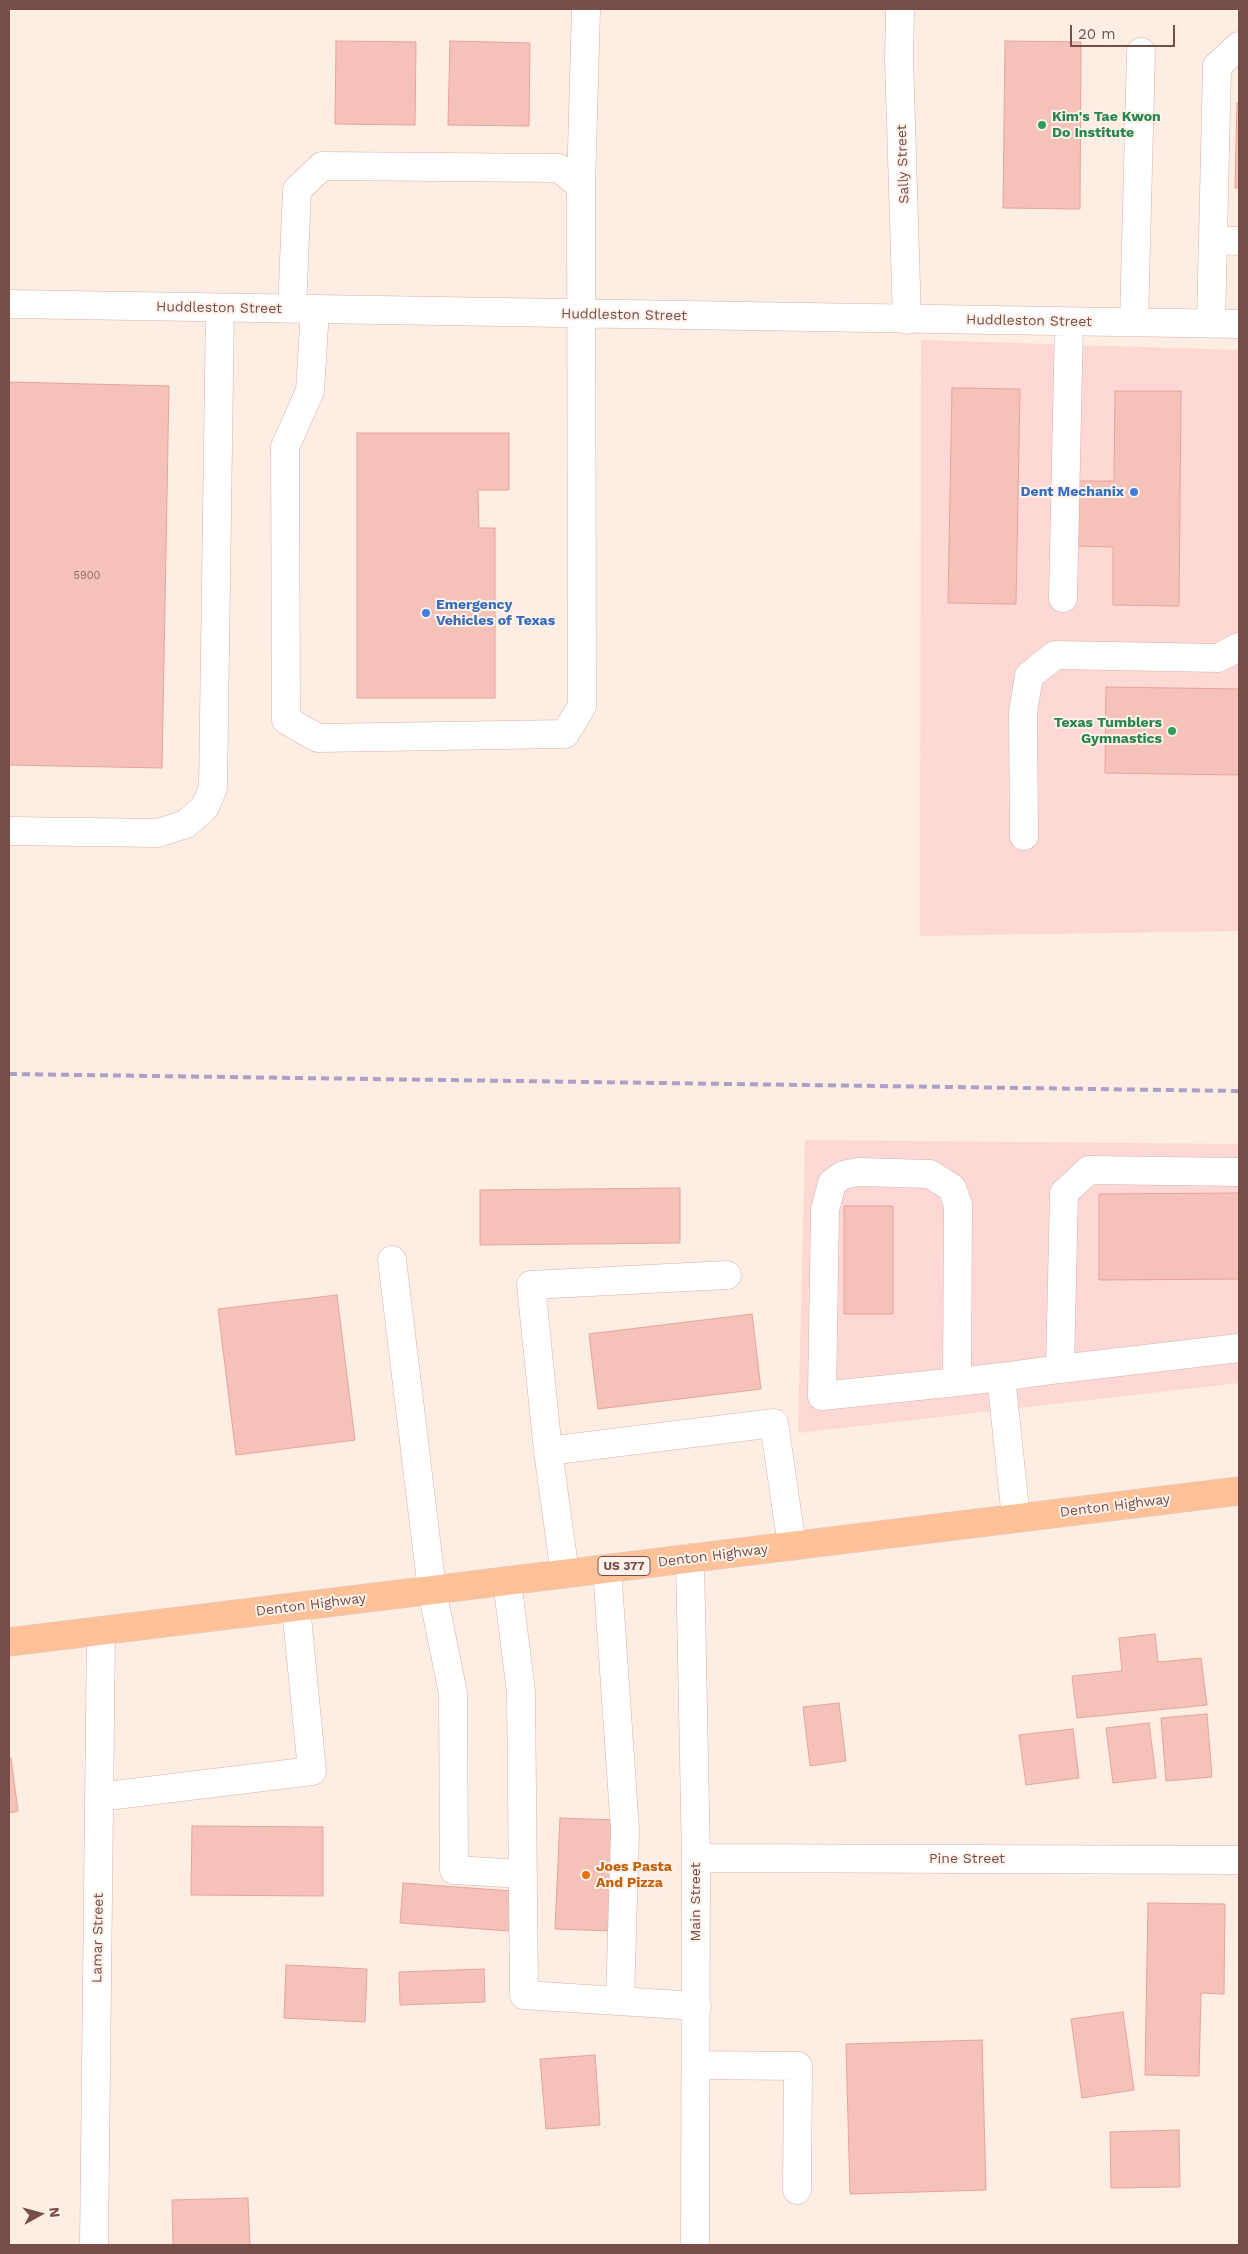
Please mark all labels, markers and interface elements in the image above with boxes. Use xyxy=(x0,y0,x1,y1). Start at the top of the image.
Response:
scale bar xyxy=(1073,15,1178,47)
text: 20 m xyxy=(1078,25,1116,43)
place label: Kim's Tae Kwon Do Institute xyxy=(1052,109,1161,142)
marker: Kim's Tae Kwon Do Institute xyxy=(1036,119,1048,131)
street label: Sally Street xyxy=(893,124,913,204)
street label: Huddleston Street xyxy=(156,299,282,317)
street label: Huddleston Street xyxy=(561,306,687,324)
street label: Huddleston Street xyxy=(966,312,1092,330)
place label: Dent Mechanix xyxy=(1021,484,1124,500)
marker: Dent Mechanix xyxy=(1128,486,1140,498)
house number: 5900 xyxy=(74,569,100,583)
place label: Emergency Vehicles of Texas xyxy=(436,597,555,630)
marker: Emergency Vehicles of Texas xyxy=(420,607,432,619)
place label: Texas Tumblers Gymnastics xyxy=(1054,715,1162,748)
marker: Texas Tumblers Gymnastics xyxy=(1166,725,1178,737)
street label: Denton Highway xyxy=(1059,1491,1171,1521)
street label: Denton Highway xyxy=(657,1541,769,1571)
road number: US 377 xyxy=(598,1556,650,1575)
street label: Denton Highway xyxy=(255,1590,367,1620)
street label: Pine Street xyxy=(929,1851,1005,1867)
place label: Joes Pasta And Pizza xyxy=(596,1859,672,1891)
street label: Main Street xyxy=(688,1862,704,1942)
marker: Joes Pasta And Pizza xyxy=(580,1869,592,1881)
street label: Lamar Street xyxy=(89,1893,107,1983)
north arrow xyxy=(15,2189,65,2239)
text: N xyxy=(46,2206,63,2218)

